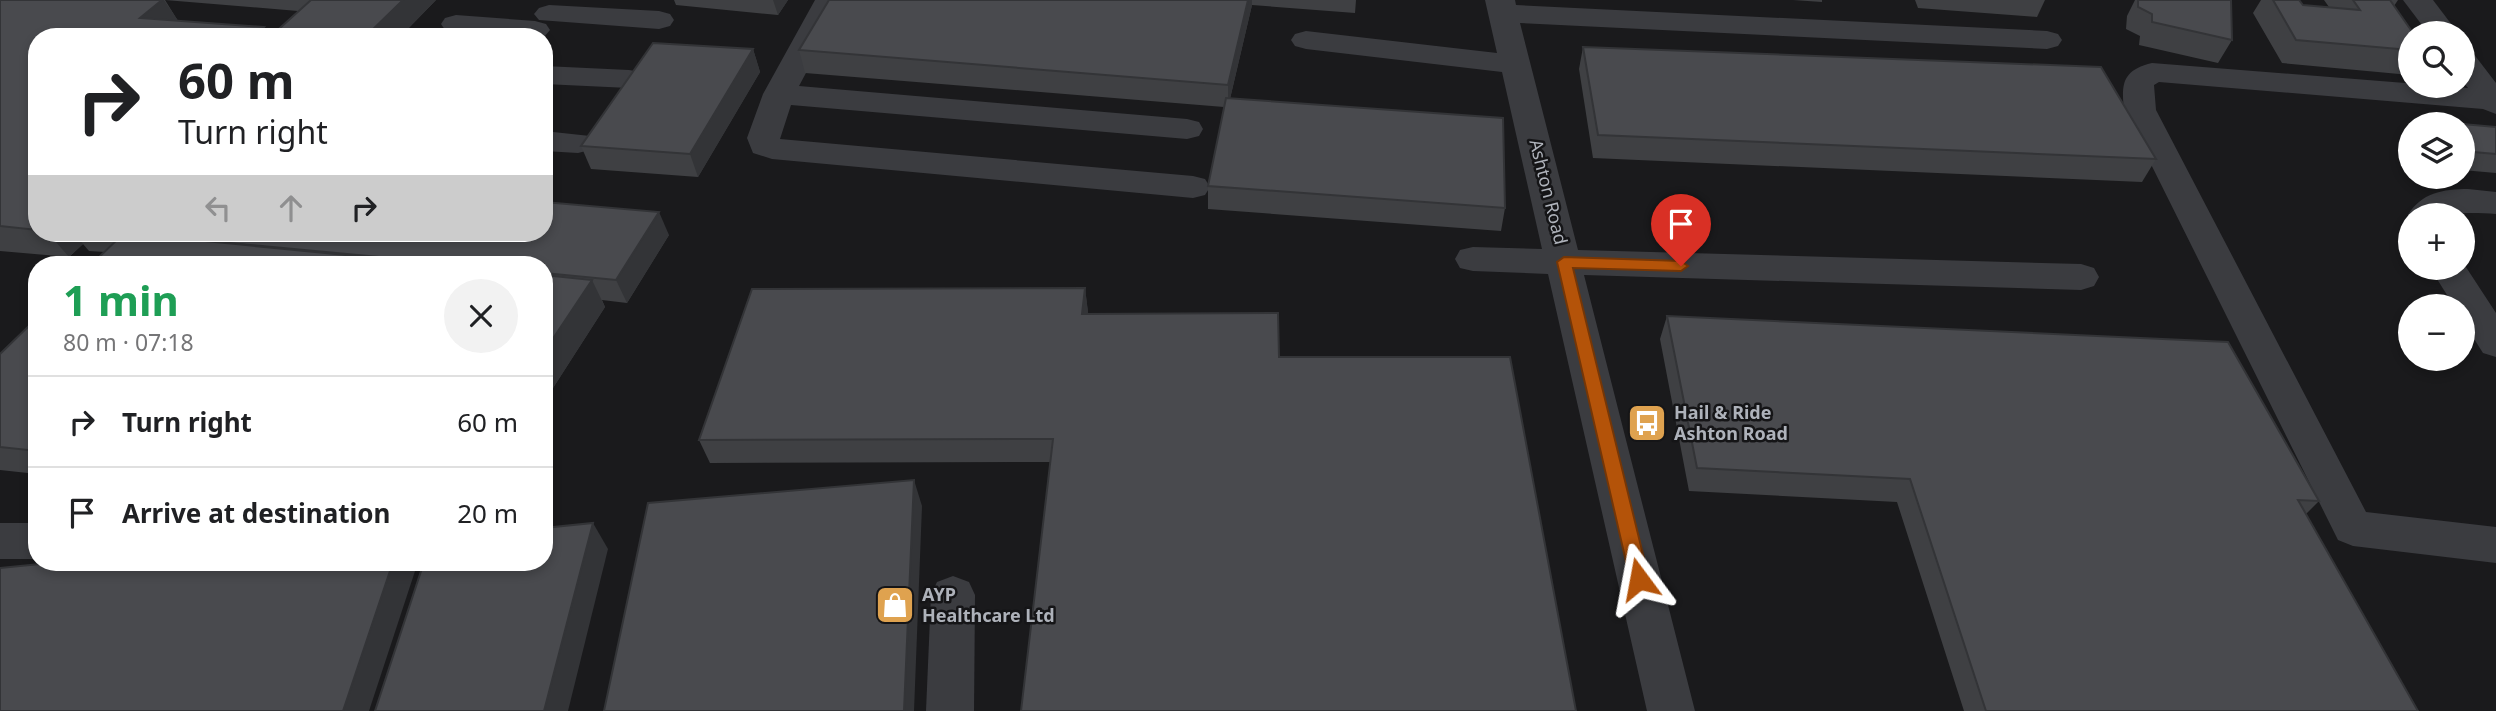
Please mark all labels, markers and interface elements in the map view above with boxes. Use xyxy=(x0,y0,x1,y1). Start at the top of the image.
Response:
map controls xyxy=(2398,21,2475,371)
button: search xyxy=(2398,21,2475,98)
text: 60 m xyxy=(178,47,295,113)
icon: right xyxy=(63,56,154,147)
text: Turn right xyxy=(178,110,328,153)
button: layers xyxy=(2398,112,2475,189)
street label: Ashton Road xyxy=(1524,137,1574,247)
icon: left xyxy=(199,189,237,227)
icon: ahead xyxy=(272,189,310,227)
icon: right xyxy=(345,189,383,227)
pin xyxy=(1651,194,1711,266)
button: + xyxy=(2398,203,2475,280)
icon: arrive xyxy=(1662,205,1700,243)
text: 1 min xyxy=(63,271,179,328)
button: close xyxy=(444,279,518,353)
button: − xyxy=(2398,294,2475,371)
text: 80 m · 07:18 xyxy=(63,326,194,358)
place label: Hail & Ride Ashton Road xyxy=(1674,400,1788,445)
bus stop icon: Hail & Ride Ashton Road xyxy=(1626,402,1668,444)
icon: right xyxy=(63,403,101,441)
text: Turn right xyxy=(122,404,252,440)
text: 60 m xyxy=(457,404,518,440)
icon: arrive xyxy=(63,494,101,532)
text: Arrive at destination xyxy=(122,495,391,531)
text: 20 m xyxy=(457,495,518,531)
position arrow xyxy=(1602,542,1676,616)
place label: AYP Healthcare Ltd xyxy=(922,582,1055,627)
shop icon: AYP Healthcare Ltd xyxy=(874,584,916,626)

